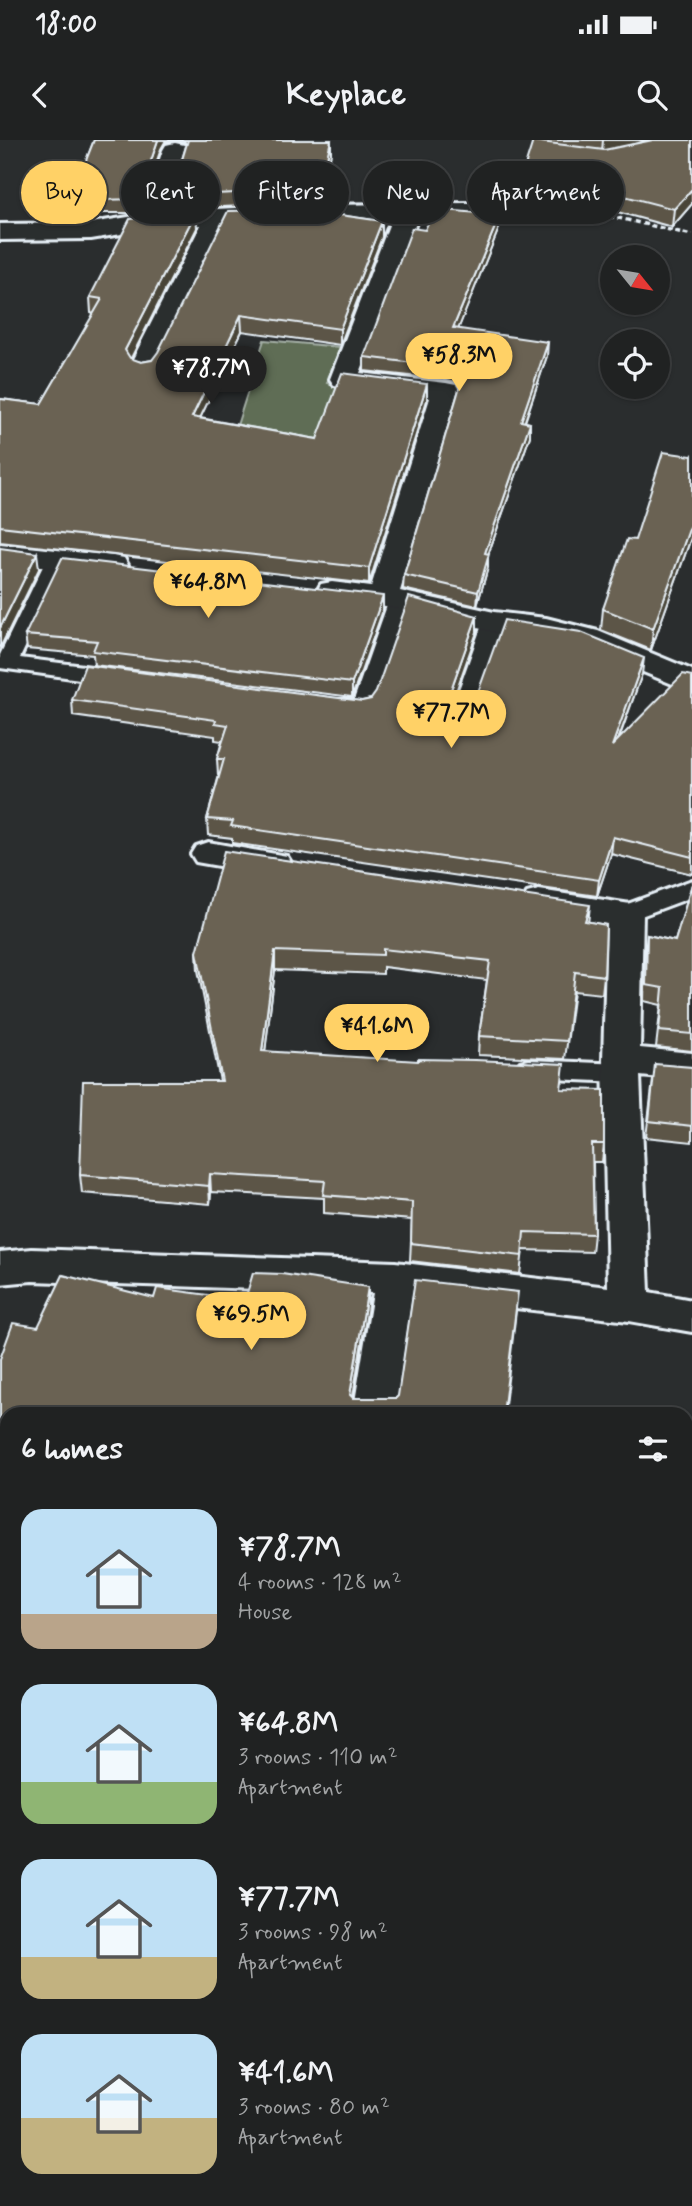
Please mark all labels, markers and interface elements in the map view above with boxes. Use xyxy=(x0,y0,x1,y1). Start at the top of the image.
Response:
text: 18:00 xyxy=(35,8,97,42)
text: Keyplace xyxy=(286,74,406,116)
icon: back xyxy=(21,76,59,114)
icon: search xyxy=(633,76,671,114)
chip: Buy xyxy=(21,161,107,224)
chip: Rent xyxy=(121,161,220,224)
chip: Filters xyxy=(234,161,349,224)
chip: New xyxy=(363,161,453,224)
chip: Apartment xyxy=(467,161,624,224)
north arrow xyxy=(600,245,670,315)
map controls xyxy=(600,245,670,399)
button: locate xyxy=(600,329,670,399)
pin: ¥58.3M xyxy=(402,334,516,393)
text: ¥58.3M xyxy=(421,341,497,371)
pin: ¥78.7M xyxy=(154,346,268,406)
text: ¥78.7M xyxy=(172,354,250,384)
pin: ¥64.8M xyxy=(151,560,265,620)
text: ¥64.8M xyxy=(170,568,246,598)
pin: ¥77.7M xyxy=(394,690,508,750)
text: ¥77.7M xyxy=(412,698,490,728)
pin: ¥41.6M xyxy=(320,1004,434,1064)
text: ¥41.6M xyxy=(340,1012,414,1042)
pin: ¥69.5M xyxy=(194,1292,308,1352)
text: ¥69.5M xyxy=(212,1300,290,1330)
text: 6 homes xyxy=(21,1430,123,1469)
icon: filters xyxy=(634,1430,672,1468)
text: ¥78.7M xyxy=(238,1529,341,1568)
icon: home xyxy=(77,1537,161,1621)
text: 4 rooms · 128 m² xyxy=(238,1568,402,1598)
text: House xyxy=(238,1598,292,1628)
text: ¥64.8M xyxy=(238,1704,338,1743)
icon: home xyxy=(77,1712,161,1796)
text: 3 rooms · 110 m² xyxy=(238,1743,398,1773)
text: Apartment xyxy=(238,1773,343,1803)
text: ¥77.7M xyxy=(238,1879,339,1918)
icon: home xyxy=(77,1887,161,1971)
text: 3 rooms · 98 m² xyxy=(238,1918,388,1948)
text: Apartment xyxy=(238,1948,343,1978)
text: ¥41.6M xyxy=(238,2054,334,2093)
icon: home xyxy=(77,2062,161,2146)
text: 3 rooms · 80 m² xyxy=(238,2093,390,2123)
text: Apartment xyxy=(238,2123,343,2153)

